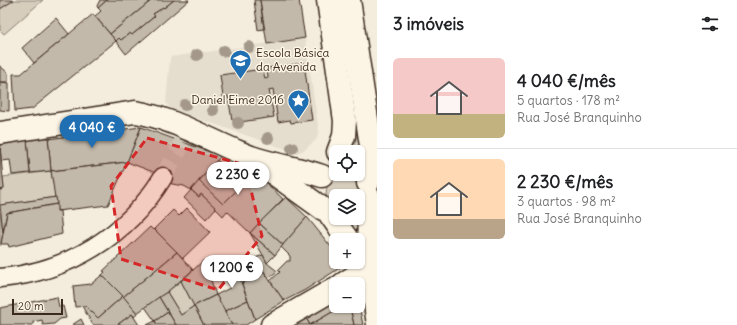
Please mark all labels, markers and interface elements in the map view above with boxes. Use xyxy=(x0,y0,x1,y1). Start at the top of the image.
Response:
text: 3 imóveis xyxy=(393,13,464,35)
icon: filters xyxy=(699,13,721,35)
place label: Escola Básica da Avenida xyxy=(256,45,330,74)
school or university icon: Escola Básica da Avenida xyxy=(227,47,253,80)
text: 4 040 €/mês xyxy=(517,70,616,92)
icon: home xyxy=(425,74,473,122)
place icon: Daniel Eime 2016 xyxy=(286,87,312,120)
place label: Daniel Eime 2016 xyxy=(191,92,284,107)
text: 5 quartos · 178 m² xyxy=(517,92,620,109)
text: Rua José Branquinho xyxy=(517,109,642,126)
pin: 4 040 € xyxy=(55,115,129,149)
text: 4 040 € xyxy=(69,119,115,136)
map controls xyxy=(329,145,365,313)
button: locate xyxy=(329,145,365,181)
pin: 2 230 € xyxy=(201,162,275,196)
text: 2 230 € xyxy=(216,166,260,183)
text: 2 230 €/mês xyxy=(517,171,613,193)
icon: home xyxy=(425,175,473,223)
button: layers xyxy=(329,189,365,225)
text: 3 quartos · 98 m² xyxy=(517,193,616,210)
text: Rua José Branquinho xyxy=(517,210,642,227)
button: + xyxy=(329,233,365,269)
pin: 1 200 € xyxy=(195,255,269,289)
text: 1 200 € xyxy=(210,259,254,276)
button: − xyxy=(329,277,365,313)
scale bar xyxy=(12,297,63,316)
text: 20 m xyxy=(18,299,44,313)

